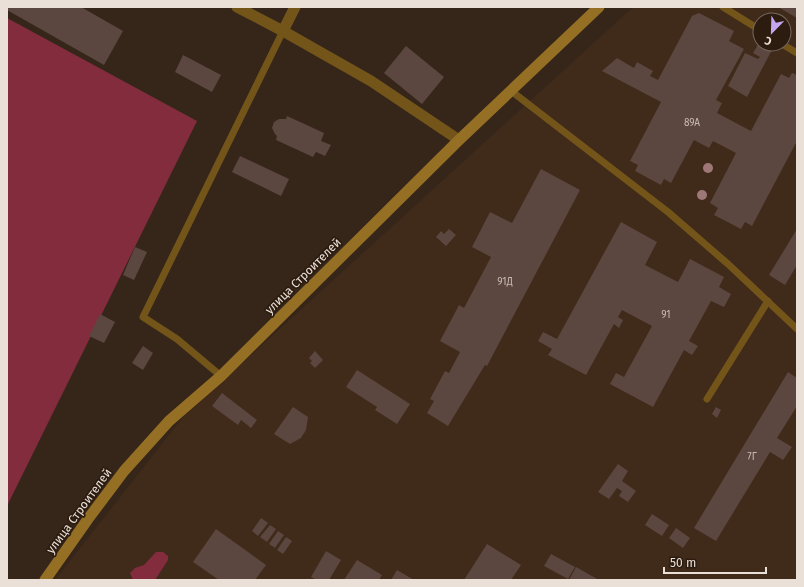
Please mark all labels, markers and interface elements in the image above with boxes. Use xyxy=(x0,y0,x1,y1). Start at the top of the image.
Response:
north arrow xyxy=(752,12,792,52)
text: С xyxy=(762,33,774,48)
house number: 89А xyxy=(684,117,700,129)
street label: улица Строителей xyxy=(262,235,344,317)
house number: 91Д xyxy=(497,276,513,288)
house number: 91 xyxy=(661,309,671,321)
house number: 7Г xyxy=(747,451,757,463)
street label: улица Строителей xyxy=(43,466,115,556)
scale bar xyxy=(664,549,766,575)
text: 50 m xyxy=(670,556,696,570)

